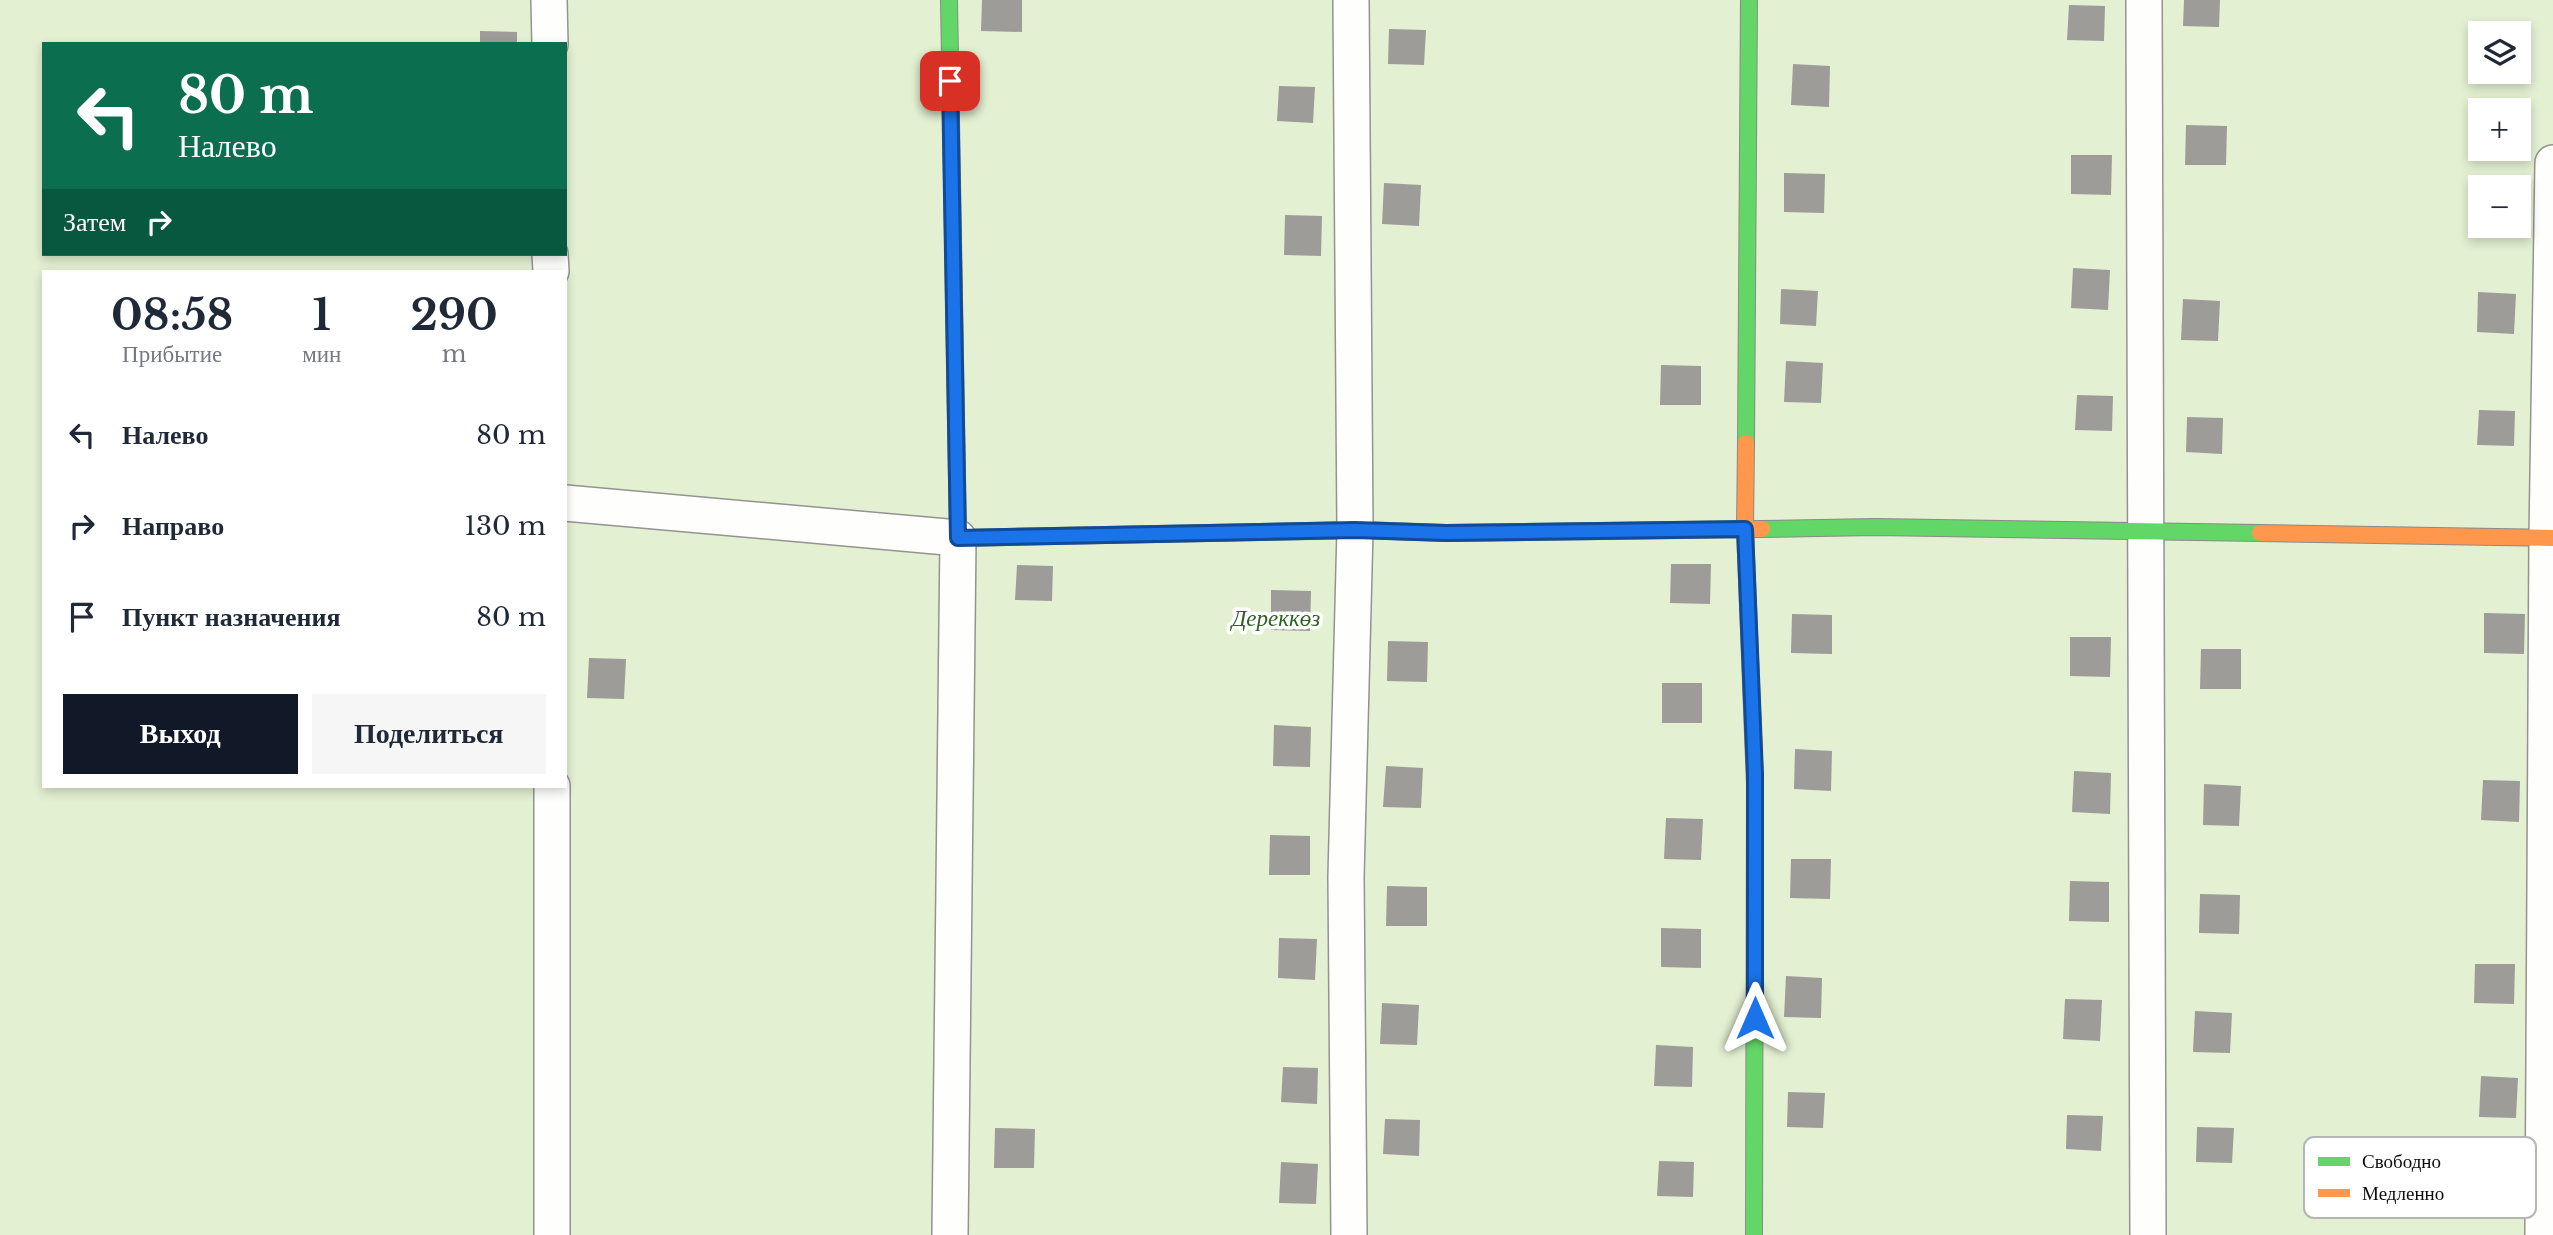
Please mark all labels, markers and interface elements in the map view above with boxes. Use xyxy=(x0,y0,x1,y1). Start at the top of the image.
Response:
map controls xyxy=(2468,21,2531,238)
button: layers xyxy=(2468,21,2531,84)
pin xyxy=(920,51,980,111)
icon: arrive xyxy=(931,62,969,100)
text: 80 m xyxy=(178,65,313,126)
icon: left xyxy=(63,70,154,161)
button: + xyxy=(2468,98,2531,161)
text: Налево xyxy=(178,126,277,166)
button: − xyxy=(2468,175,2531,238)
icon: right xyxy=(140,203,178,241)
text: Затем xyxy=(63,206,126,238)
text: 08:58 xyxy=(111,289,233,341)
text: 1 xyxy=(313,289,331,341)
text: 290 xyxy=(410,289,498,341)
text: Прибытие xyxy=(122,340,222,368)
text: мин xyxy=(302,340,341,368)
text: m xyxy=(442,340,467,368)
icon: left xyxy=(63,416,101,454)
text: Налево xyxy=(122,419,208,451)
text: 80 m xyxy=(476,419,546,451)
icon: right xyxy=(63,507,101,545)
text: Направо xyxy=(122,510,224,542)
text: 130 m xyxy=(464,510,546,542)
icon: arrive xyxy=(63,598,101,636)
text: Пункт назначения xyxy=(122,601,340,633)
text: 80 m xyxy=(476,601,546,633)
park label: Дереккөз xyxy=(1230,604,1320,632)
button: Выход xyxy=(63,694,298,774)
button: Поделиться xyxy=(312,694,546,774)
position arrow xyxy=(1718,981,1792,1055)
legend xyxy=(2304,1137,2536,1218)
text: Свободно xyxy=(2362,1150,2441,1173)
text: Медленно xyxy=(2362,1182,2444,1205)

